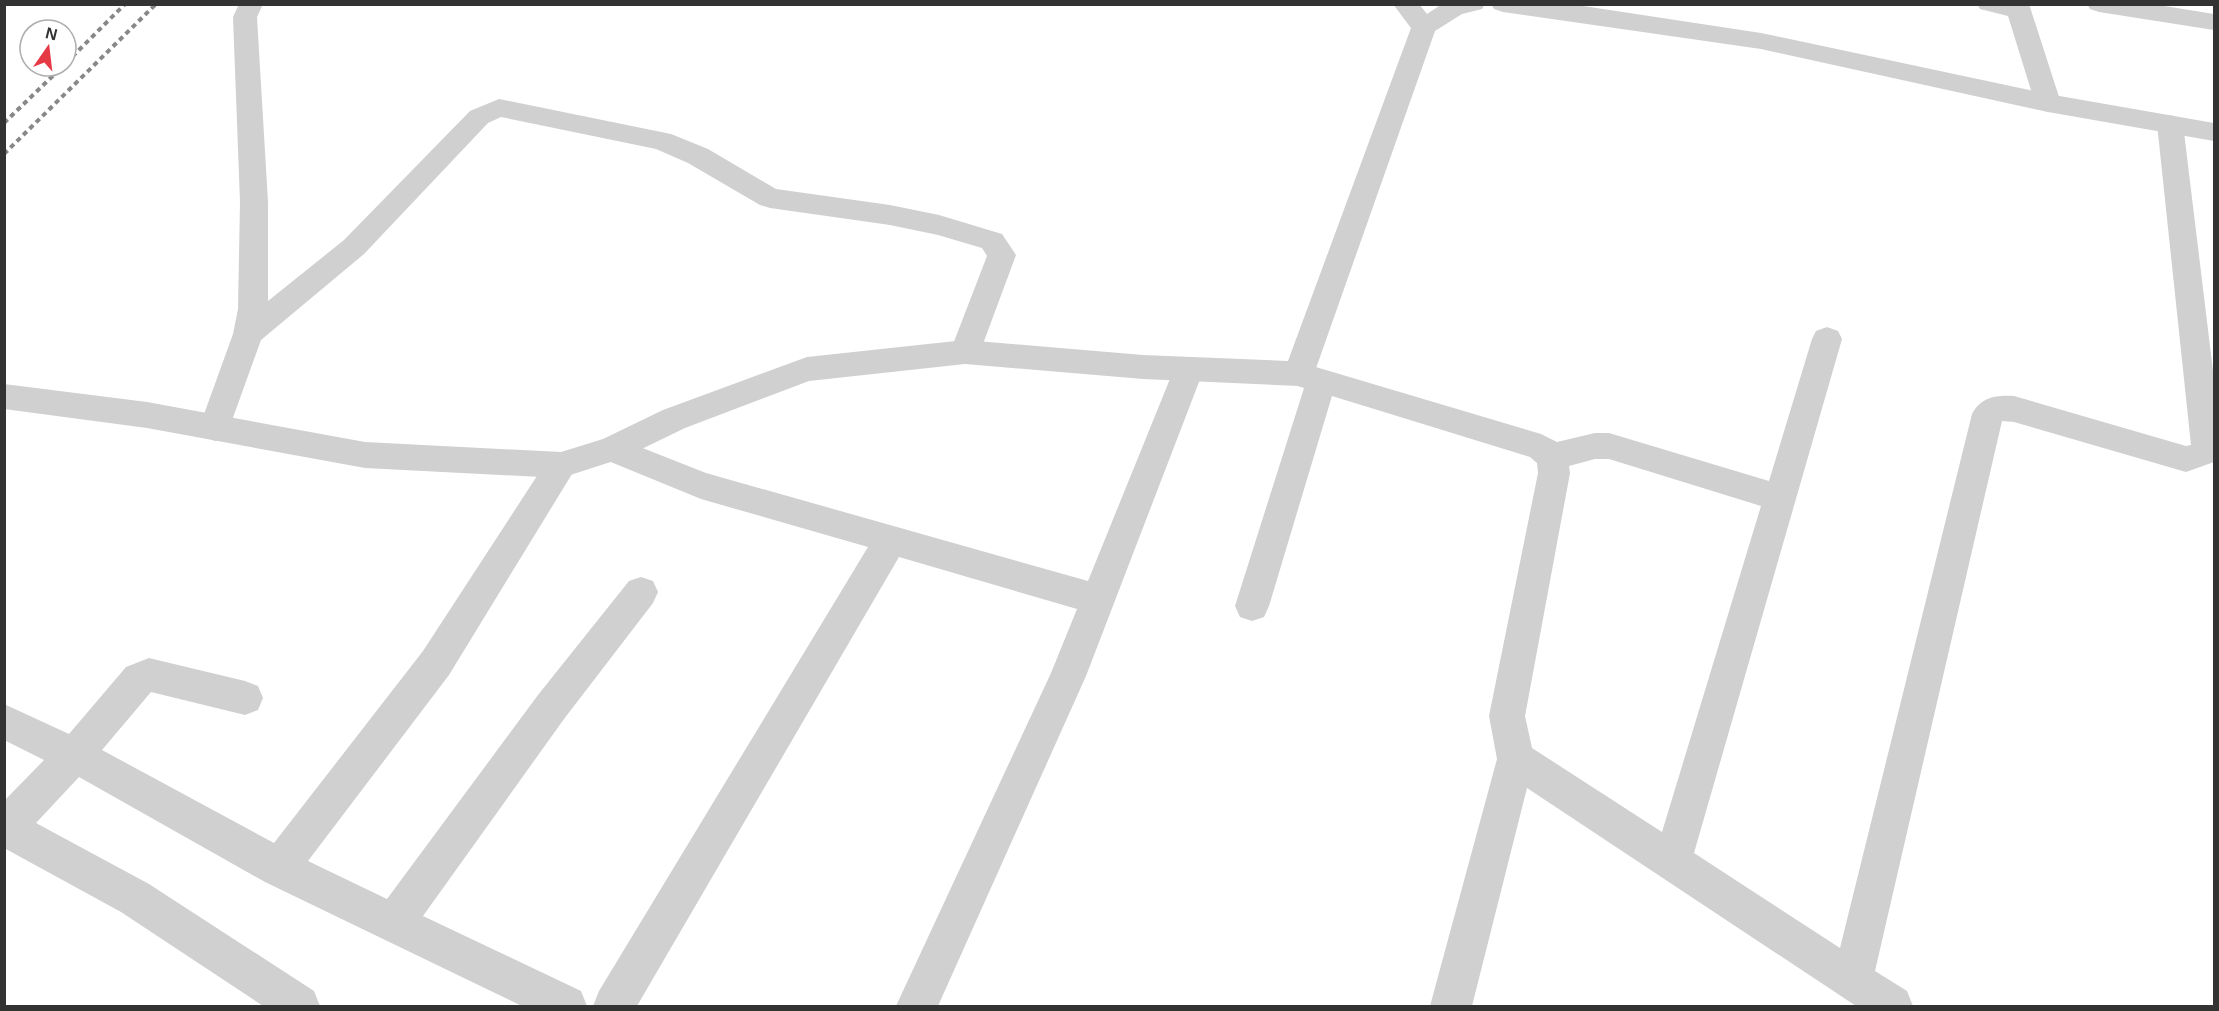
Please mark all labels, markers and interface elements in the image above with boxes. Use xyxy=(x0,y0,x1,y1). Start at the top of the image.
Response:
north arrow xyxy=(18,18,78,78)
text: N xyxy=(44,24,59,44)

